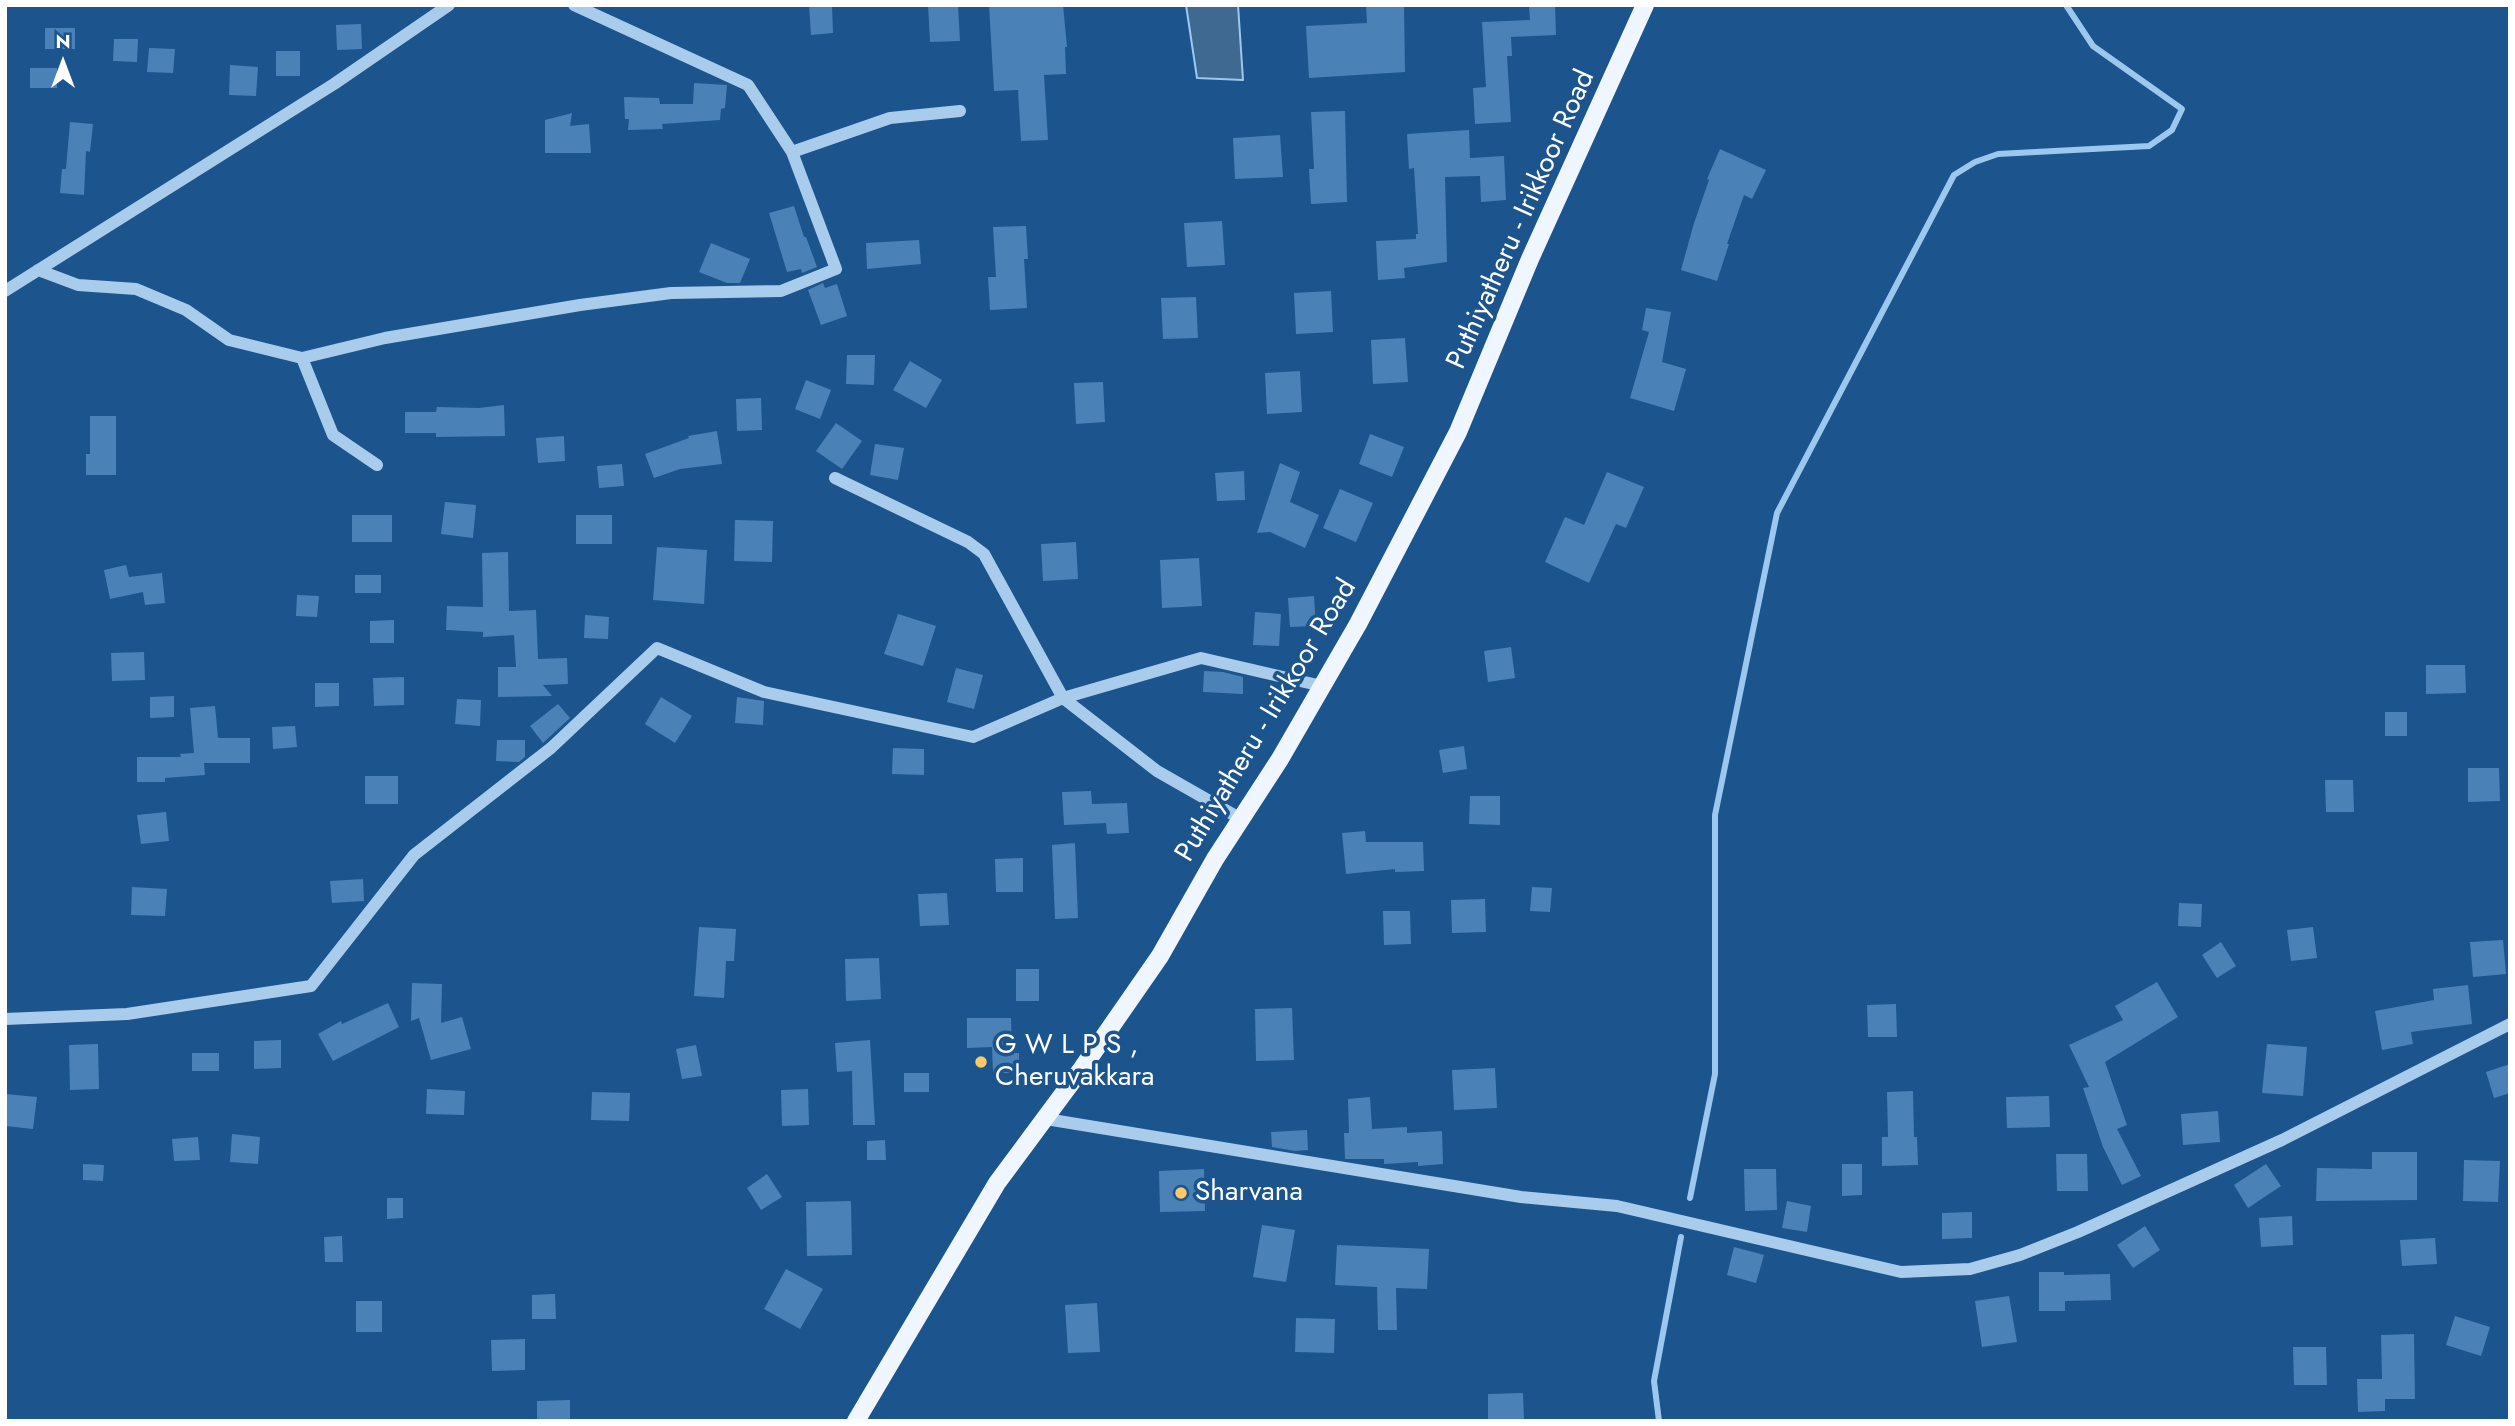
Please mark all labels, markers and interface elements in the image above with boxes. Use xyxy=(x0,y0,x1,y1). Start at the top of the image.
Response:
north arrow xyxy=(28,28,98,98)
text: N xyxy=(55,28,71,55)
street label: Puthiyatheru - Irikkoor Road xyxy=(1441,65,1603,375)
street label: Puthiyatheru - Irikkoor Road xyxy=(1169,574,1365,868)
place label: G W L P S , Cheruvakkara xyxy=(995,1029,1155,1095)
marker: G W L P S , Cheruvakkara xyxy=(973,1054,989,1070)
place label: Sharvana xyxy=(1195,1176,1303,1210)
marker: Sharvana xyxy=(1173,1185,1189,1201)

